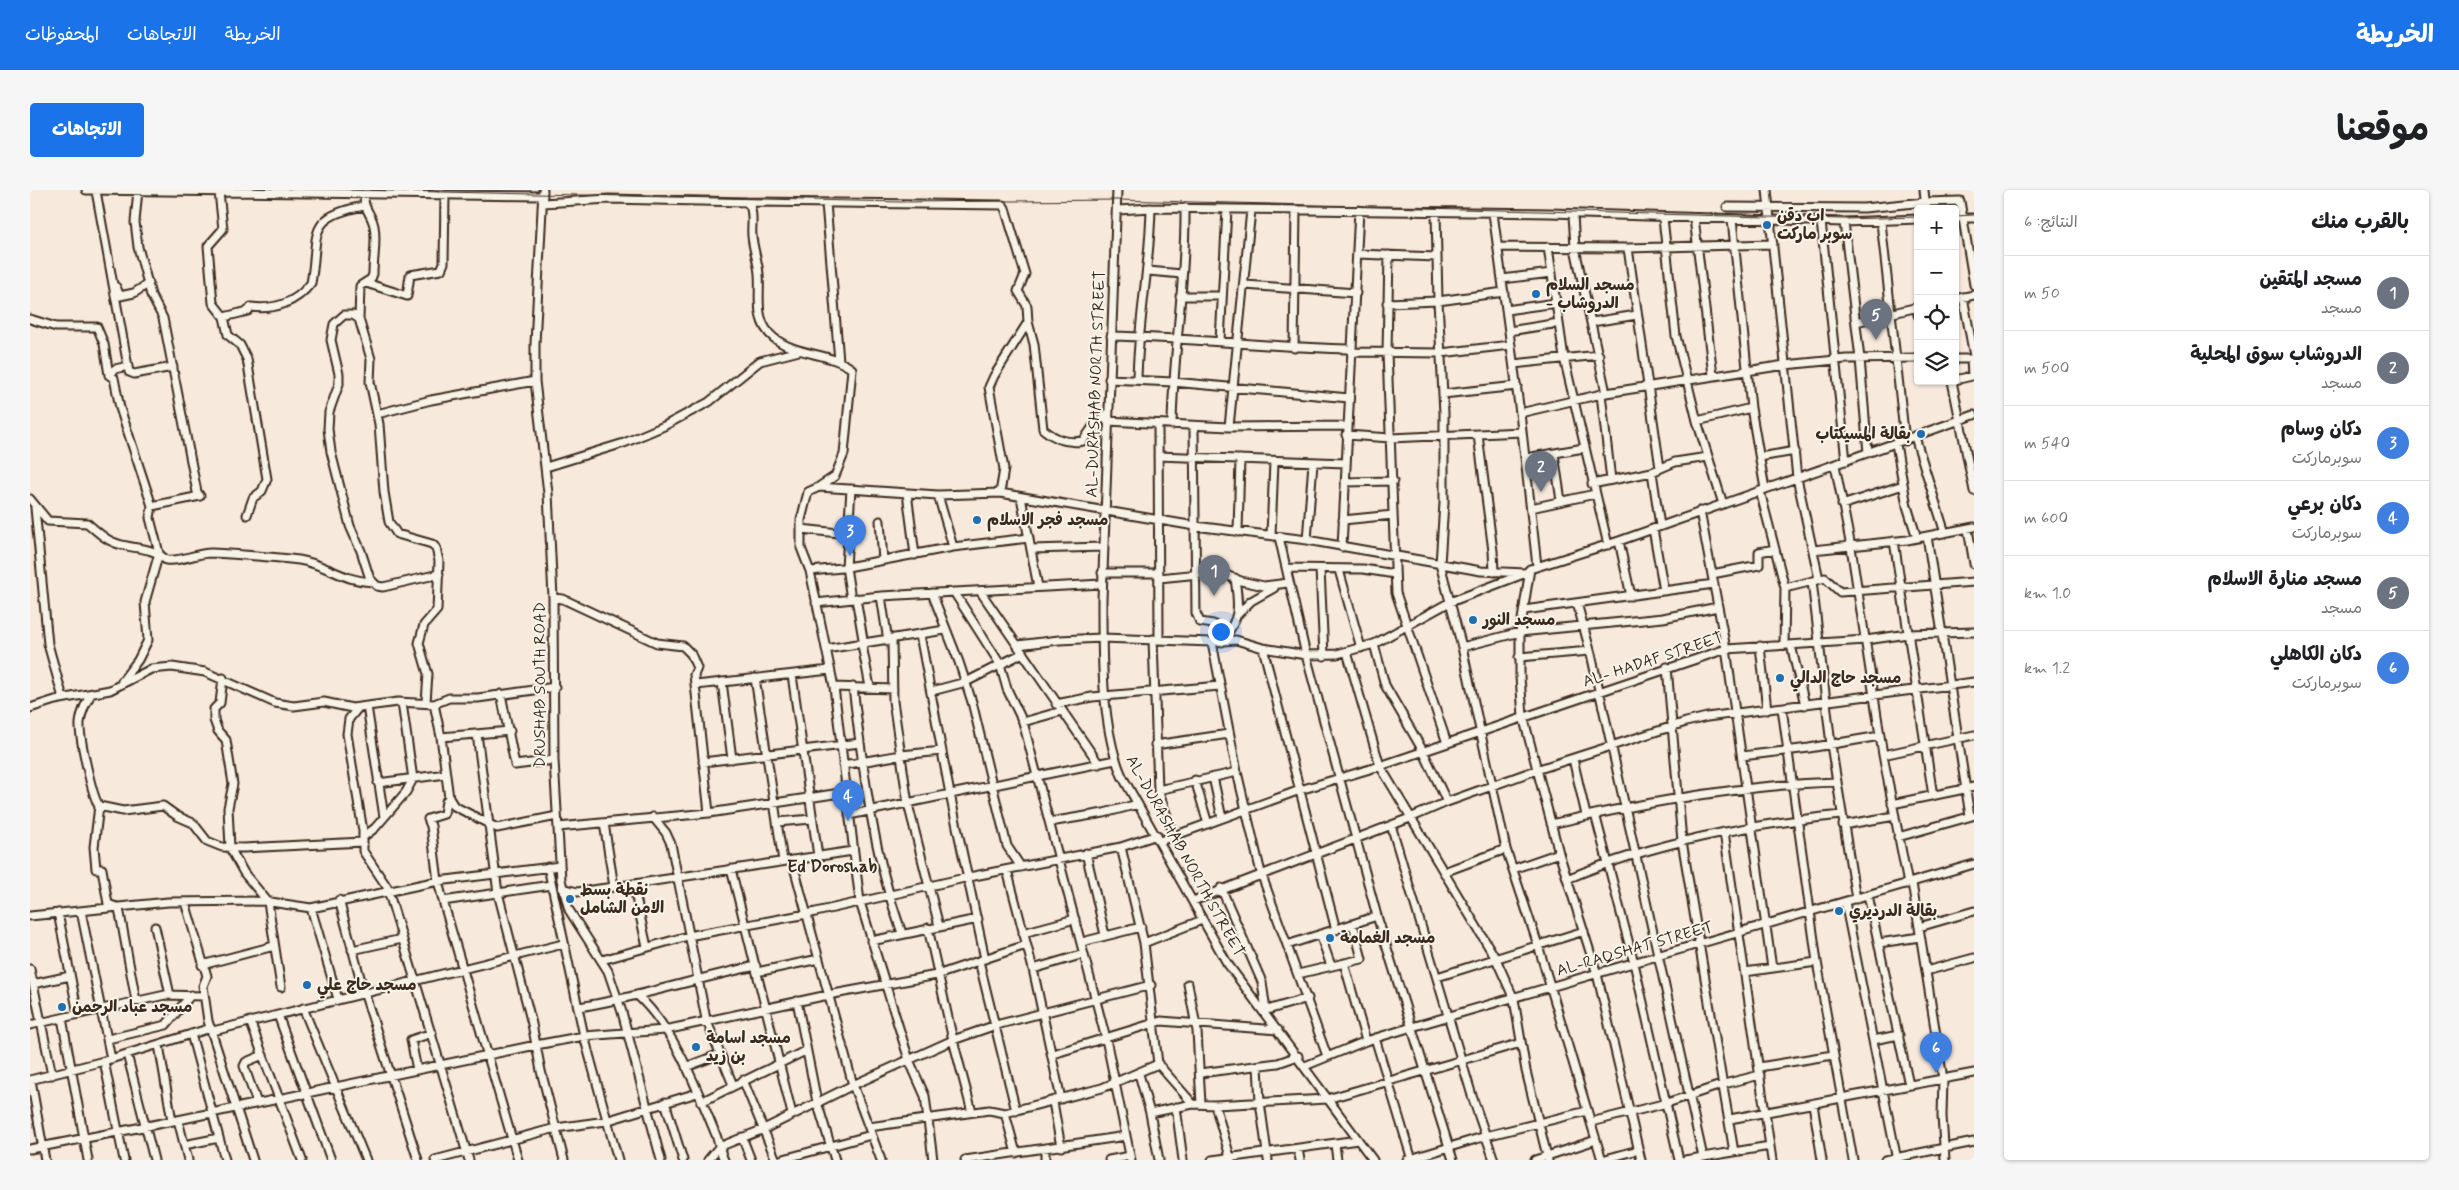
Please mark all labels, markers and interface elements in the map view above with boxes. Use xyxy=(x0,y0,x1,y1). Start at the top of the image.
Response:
text: الخريطة xyxy=(2356,20,2434,51)
text: المحفوظات xyxy=(25,23,99,47)
text: الاتجاهات xyxy=(127,23,197,47)
text: الخريطة xyxy=(225,23,281,47)
button: الاتجاهات xyxy=(30,103,144,157)
text: موقعنا xyxy=(2336,107,2429,153)
map controls xyxy=(1914,205,1959,385)
button: + xyxy=(1914,205,1959,250)
place label: اب دقن سوبر ماركت xyxy=(1777,206,1852,245)
text: بالقرب منك xyxy=(2311,208,2409,236)
text: النتائج: 6 xyxy=(2024,212,2078,233)
marker: اب دقن سوبر ماركت xyxy=(1761,219,1773,231)
button: − xyxy=(1914,250,1959,295)
text: مسجد المتقين xyxy=(2259,267,2362,292)
street label: AL-DURASHAB NORTH STREET xyxy=(1082,270,1110,498)
place label: مسجد السلام - الدروشاب xyxy=(1546,275,1634,314)
text: 50 m xyxy=(2024,283,2060,304)
text: 1 xyxy=(2389,283,2397,304)
marker: مسجد السلام - الدروشاب xyxy=(1530,288,1542,300)
button: locate xyxy=(1914,295,1959,340)
text: مسجد xyxy=(2321,298,2362,319)
pin: 5 xyxy=(1860,299,1892,340)
button: layers xyxy=(1914,340,1959,385)
text: الدروشاب سوق المحلية xyxy=(2190,342,2362,367)
text: 500 m xyxy=(2024,358,2069,379)
text: 2 xyxy=(2389,358,2397,379)
text: مسجد xyxy=(2321,373,2362,394)
text: دكان وسام xyxy=(2281,417,2362,442)
place label: بقالة المسيكتاب xyxy=(1815,424,1911,445)
marker: بقالة المسيكتاب xyxy=(1915,428,1927,440)
text: 540 m xyxy=(2024,433,2070,454)
text: 3 xyxy=(2389,433,2397,454)
text: سوبرماركت xyxy=(2292,448,2362,469)
pin: 2 xyxy=(1525,451,1557,492)
text: دكان برعي xyxy=(2287,492,2362,517)
text: 600 m xyxy=(2024,508,2068,529)
text: 4 xyxy=(2388,508,2398,529)
place label: مسجد فجر الاسلام xyxy=(987,510,1108,532)
marker: مسجد فجر الاسلام xyxy=(971,514,983,526)
pin: 3 xyxy=(834,515,866,556)
text: سوبرماركت xyxy=(2292,523,2362,544)
pin: 1 xyxy=(1198,555,1230,596)
text: مسجد منارة الاسلام xyxy=(2208,567,2362,592)
text: 1.0 km xyxy=(2024,583,2071,604)
text: 5 xyxy=(2388,583,2398,604)
text: مسجد xyxy=(2321,598,2362,619)
street label: DRUSHAB SOUTH ROAD xyxy=(530,602,551,768)
place label: مسجد النور xyxy=(1481,610,1555,631)
marker: مسجد النور xyxy=(1467,614,1479,626)
your location xyxy=(1208,619,1234,645)
street label: AL- HADAF STREET xyxy=(1580,627,1726,693)
text: دكان الكاهلي xyxy=(2270,642,2362,667)
text: 1.2 km xyxy=(2024,658,2070,679)
text: 6 xyxy=(2389,658,2397,679)
place label: مسجد حاج الدالي xyxy=(1790,668,1901,692)
marker: مسجد حاج الدالي xyxy=(1774,672,1786,684)
text: سوبرماركت xyxy=(2292,673,2362,694)
street label: AL-DURASHAB NORTH STREET xyxy=(1121,751,1249,961)
pin: 4 xyxy=(832,780,864,821)
district label: Ed Doroshab xyxy=(787,855,877,879)
place label: نقطة بسط الامن الشامل xyxy=(580,880,664,919)
marker: نقطة بسط الامن الشامل xyxy=(564,893,576,905)
place label: بقالة الدرديري xyxy=(1849,901,1937,923)
marker: بقالة الدرديري xyxy=(1833,905,1845,917)
street label: AL-RAQSHAT STREET xyxy=(1554,917,1716,981)
place label: مسجد الغمامة xyxy=(1340,928,1435,949)
marker: مسجد الغمامة xyxy=(1324,932,1336,944)
place label: مسجد حاج علي xyxy=(317,975,417,999)
marker: مسجد حاج علي xyxy=(301,979,313,991)
place label: مسجد عباد الرحمن xyxy=(72,997,192,1018)
marker: مسجد عباد الرحمن xyxy=(56,1001,68,1013)
place label: مسجد اسامة بن زيد xyxy=(706,1028,791,1067)
pin: 6 xyxy=(1920,1032,1952,1073)
marker: مسجد اسامة بن زيد xyxy=(690,1041,702,1053)

